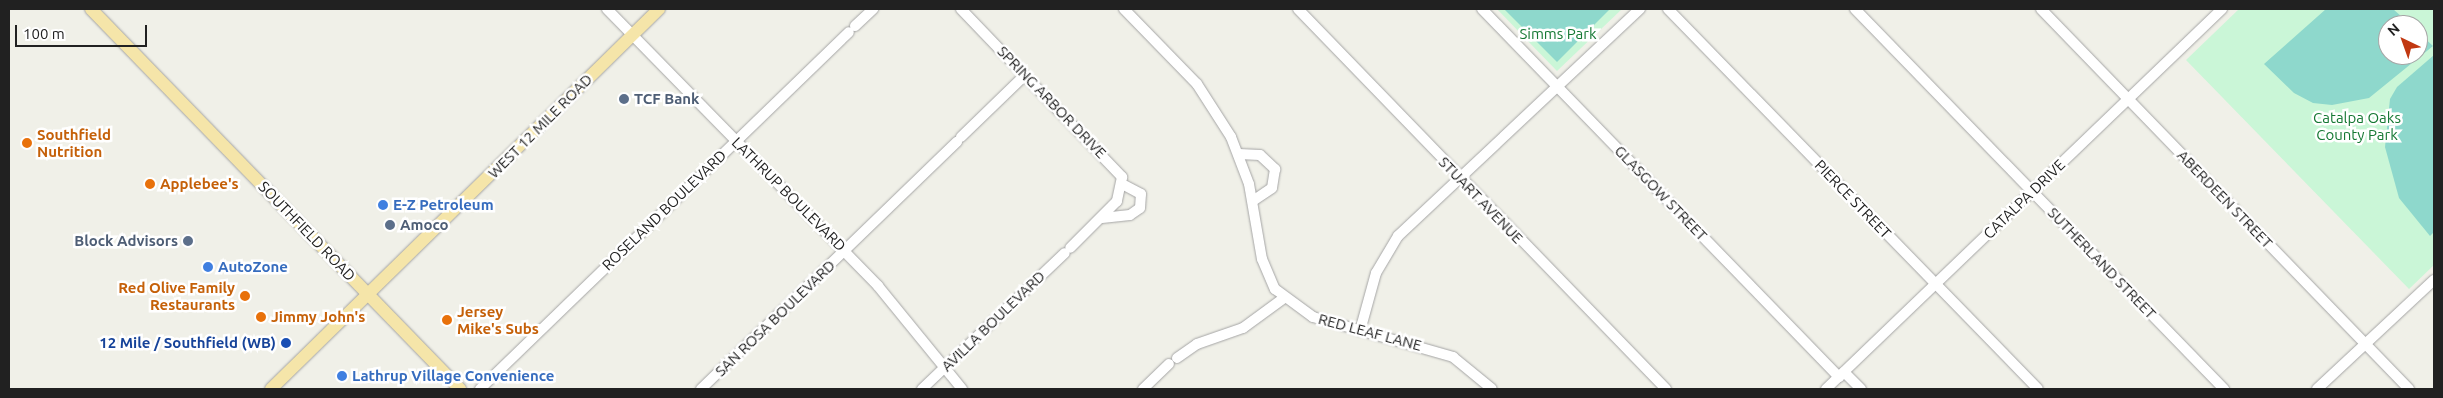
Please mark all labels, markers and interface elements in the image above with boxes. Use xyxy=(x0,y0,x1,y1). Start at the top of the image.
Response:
scale bar xyxy=(18,15,150,47)
north arrow xyxy=(2378,15,2428,65)
text: N xyxy=(2384,20,2403,39)
text: 100 m xyxy=(23,25,65,42)
park label: Simms Park xyxy=(1519,25,1597,43)
street label: SPRING ARBOR DRIVE xyxy=(994,42,1110,162)
street label: WEST 12 MILE ROAD xyxy=(484,70,596,182)
place label: TCF Bank xyxy=(634,90,700,108)
marker: TCF Bank xyxy=(618,93,630,105)
park label: Catalpa Oaks County Park xyxy=(2313,108,2401,143)
place label: Southfield Nutrition xyxy=(37,125,111,160)
street label: LATHRUP BOULEVARD xyxy=(728,133,850,255)
marker: Southfield Nutrition xyxy=(21,137,33,149)
street label: GLASGOW STREET xyxy=(1611,142,1711,244)
street label: ROSELAND BOULEVARD xyxy=(598,146,730,274)
street label: ABERDEEN STREET xyxy=(2174,146,2276,252)
street label: STUART AVENUE xyxy=(1435,153,1527,247)
street label: CATALPA DRIVE xyxy=(1979,155,2069,243)
street label: PIERCE STREET xyxy=(1811,156,1895,242)
place label: Applebee's xyxy=(160,175,239,193)
street label: SOUTHFIELD ROAD xyxy=(255,177,359,285)
marker: Applebee's xyxy=(144,178,156,190)
place label: E-Z Petroleum xyxy=(393,196,494,214)
marker: E-Z Petroleum xyxy=(377,199,389,211)
street label: SUTHERLAND STREET xyxy=(2044,204,2160,322)
place label: Amoco xyxy=(400,216,449,234)
marker: Amoco xyxy=(384,219,396,231)
place label: Block Advisors xyxy=(74,232,178,250)
marker: Block Advisors xyxy=(182,235,194,247)
street label: SAN ROSA BOULEVARD xyxy=(711,256,839,380)
place label: AutoZone xyxy=(218,258,288,276)
marker: AutoZone xyxy=(202,261,214,273)
street label: AVILLA BOULEVARD xyxy=(937,267,1049,375)
place label: Red Olive Family Restaurants xyxy=(118,278,235,313)
marker: Red Olive Family Restaurants xyxy=(239,290,251,302)
place label: Jersey Mike's Subs xyxy=(457,302,539,337)
place label: Jimmy John's xyxy=(271,308,365,326)
street label: RED LEAF LANE xyxy=(1316,310,1424,354)
marker: Jimmy John's xyxy=(255,311,267,323)
marker: Jersey Mike's Subs xyxy=(441,314,453,326)
place label: 12 Mile / Southfield (WB) xyxy=(99,334,276,352)
marker: 12 Mile / Southfield (WB) xyxy=(280,337,292,349)
place label: Lathrup Village Convenience xyxy=(352,367,554,385)
marker: Lathrup Village Convenience xyxy=(336,370,348,382)

